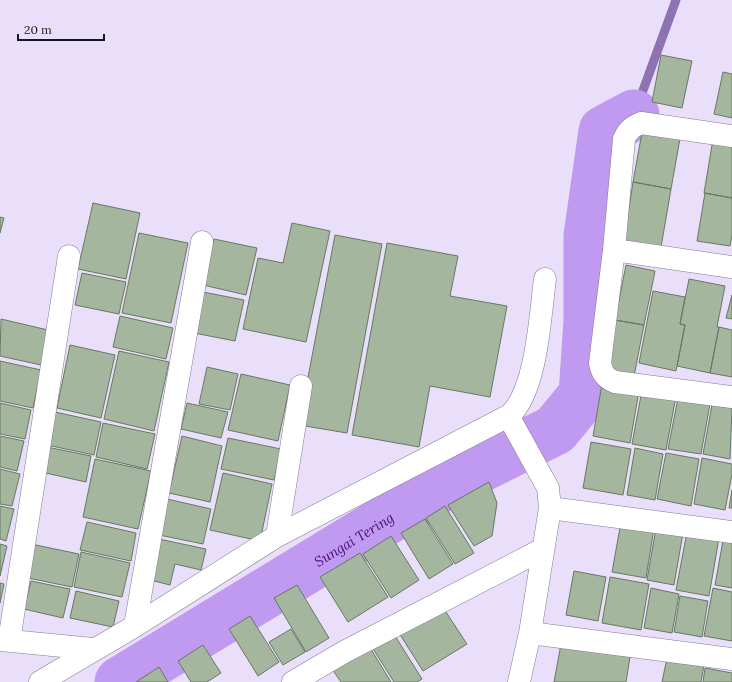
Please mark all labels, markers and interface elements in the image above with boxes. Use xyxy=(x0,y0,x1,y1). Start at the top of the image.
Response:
scale bar xyxy=(18,16,104,42)
text: 20 m xyxy=(24,22,52,37)
water label: Sungai Tering xyxy=(311,509,397,571)

